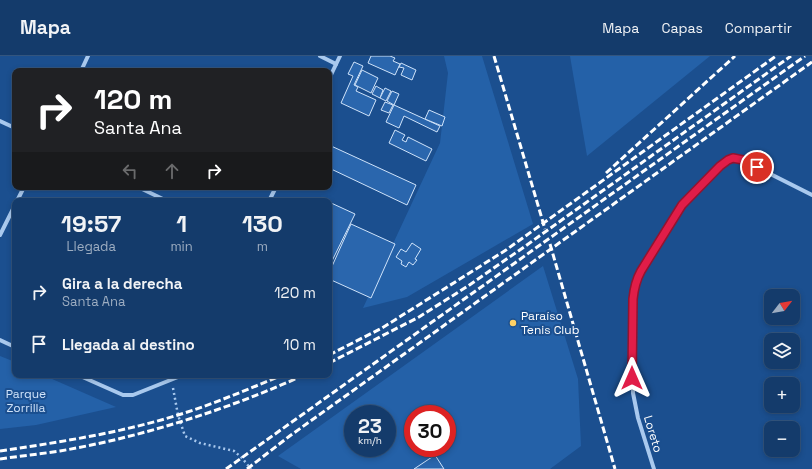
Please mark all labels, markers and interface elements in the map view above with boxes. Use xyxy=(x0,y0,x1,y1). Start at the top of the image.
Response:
text: Mapa xyxy=(20,15,71,40)
text: Mapa xyxy=(602,19,639,37)
text: Capas xyxy=(661,19,703,37)
text: Compartir xyxy=(725,19,792,37)
text: 120 m xyxy=(94,81,172,117)
icon: right xyxy=(28,84,80,136)
text: Santa Ana xyxy=(94,116,182,139)
pin xyxy=(740,150,774,184)
icon: arrive xyxy=(746,156,768,178)
icon: left xyxy=(119,160,141,182)
icon: ahead xyxy=(161,160,183,182)
icon: right xyxy=(203,160,225,182)
text: 19:57 xyxy=(61,208,121,239)
text: 1 xyxy=(176,208,187,239)
text: 130 xyxy=(242,208,283,239)
text: Llegada xyxy=(66,238,116,255)
text: min xyxy=(170,238,193,255)
text: m xyxy=(257,238,268,255)
text: Gira a la derecha xyxy=(62,274,182,293)
icon: right xyxy=(28,281,50,303)
text: 120 m xyxy=(274,283,316,302)
north arrow xyxy=(764,289,800,325)
map controls xyxy=(764,289,800,457)
text: Santa Ana xyxy=(62,293,125,310)
place label: Paraíso Tenis Club xyxy=(521,308,580,338)
marker: Paraíso Tenis Club xyxy=(508,318,518,328)
icon: arrive xyxy=(28,333,50,355)
button: layers xyxy=(764,333,800,369)
text: Llegada al destino xyxy=(62,335,195,354)
text: 10 m xyxy=(283,335,316,354)
position arrow xyxy=(611,357,653,399)
button: + xyxy=(764,377,800,413)
park label: Parque Zorrilla xyxy=(6,386,46,416)
speed limit sign: 30 xyxy=(404,405,456,457)
text: 23 xyxy=(358,413,382,439)
street label: Loreto xyxy=(640,414,666,454)
button: − xyxy=(764,421,800,457)
text: km/h xyxy=(358,434,382,447)

